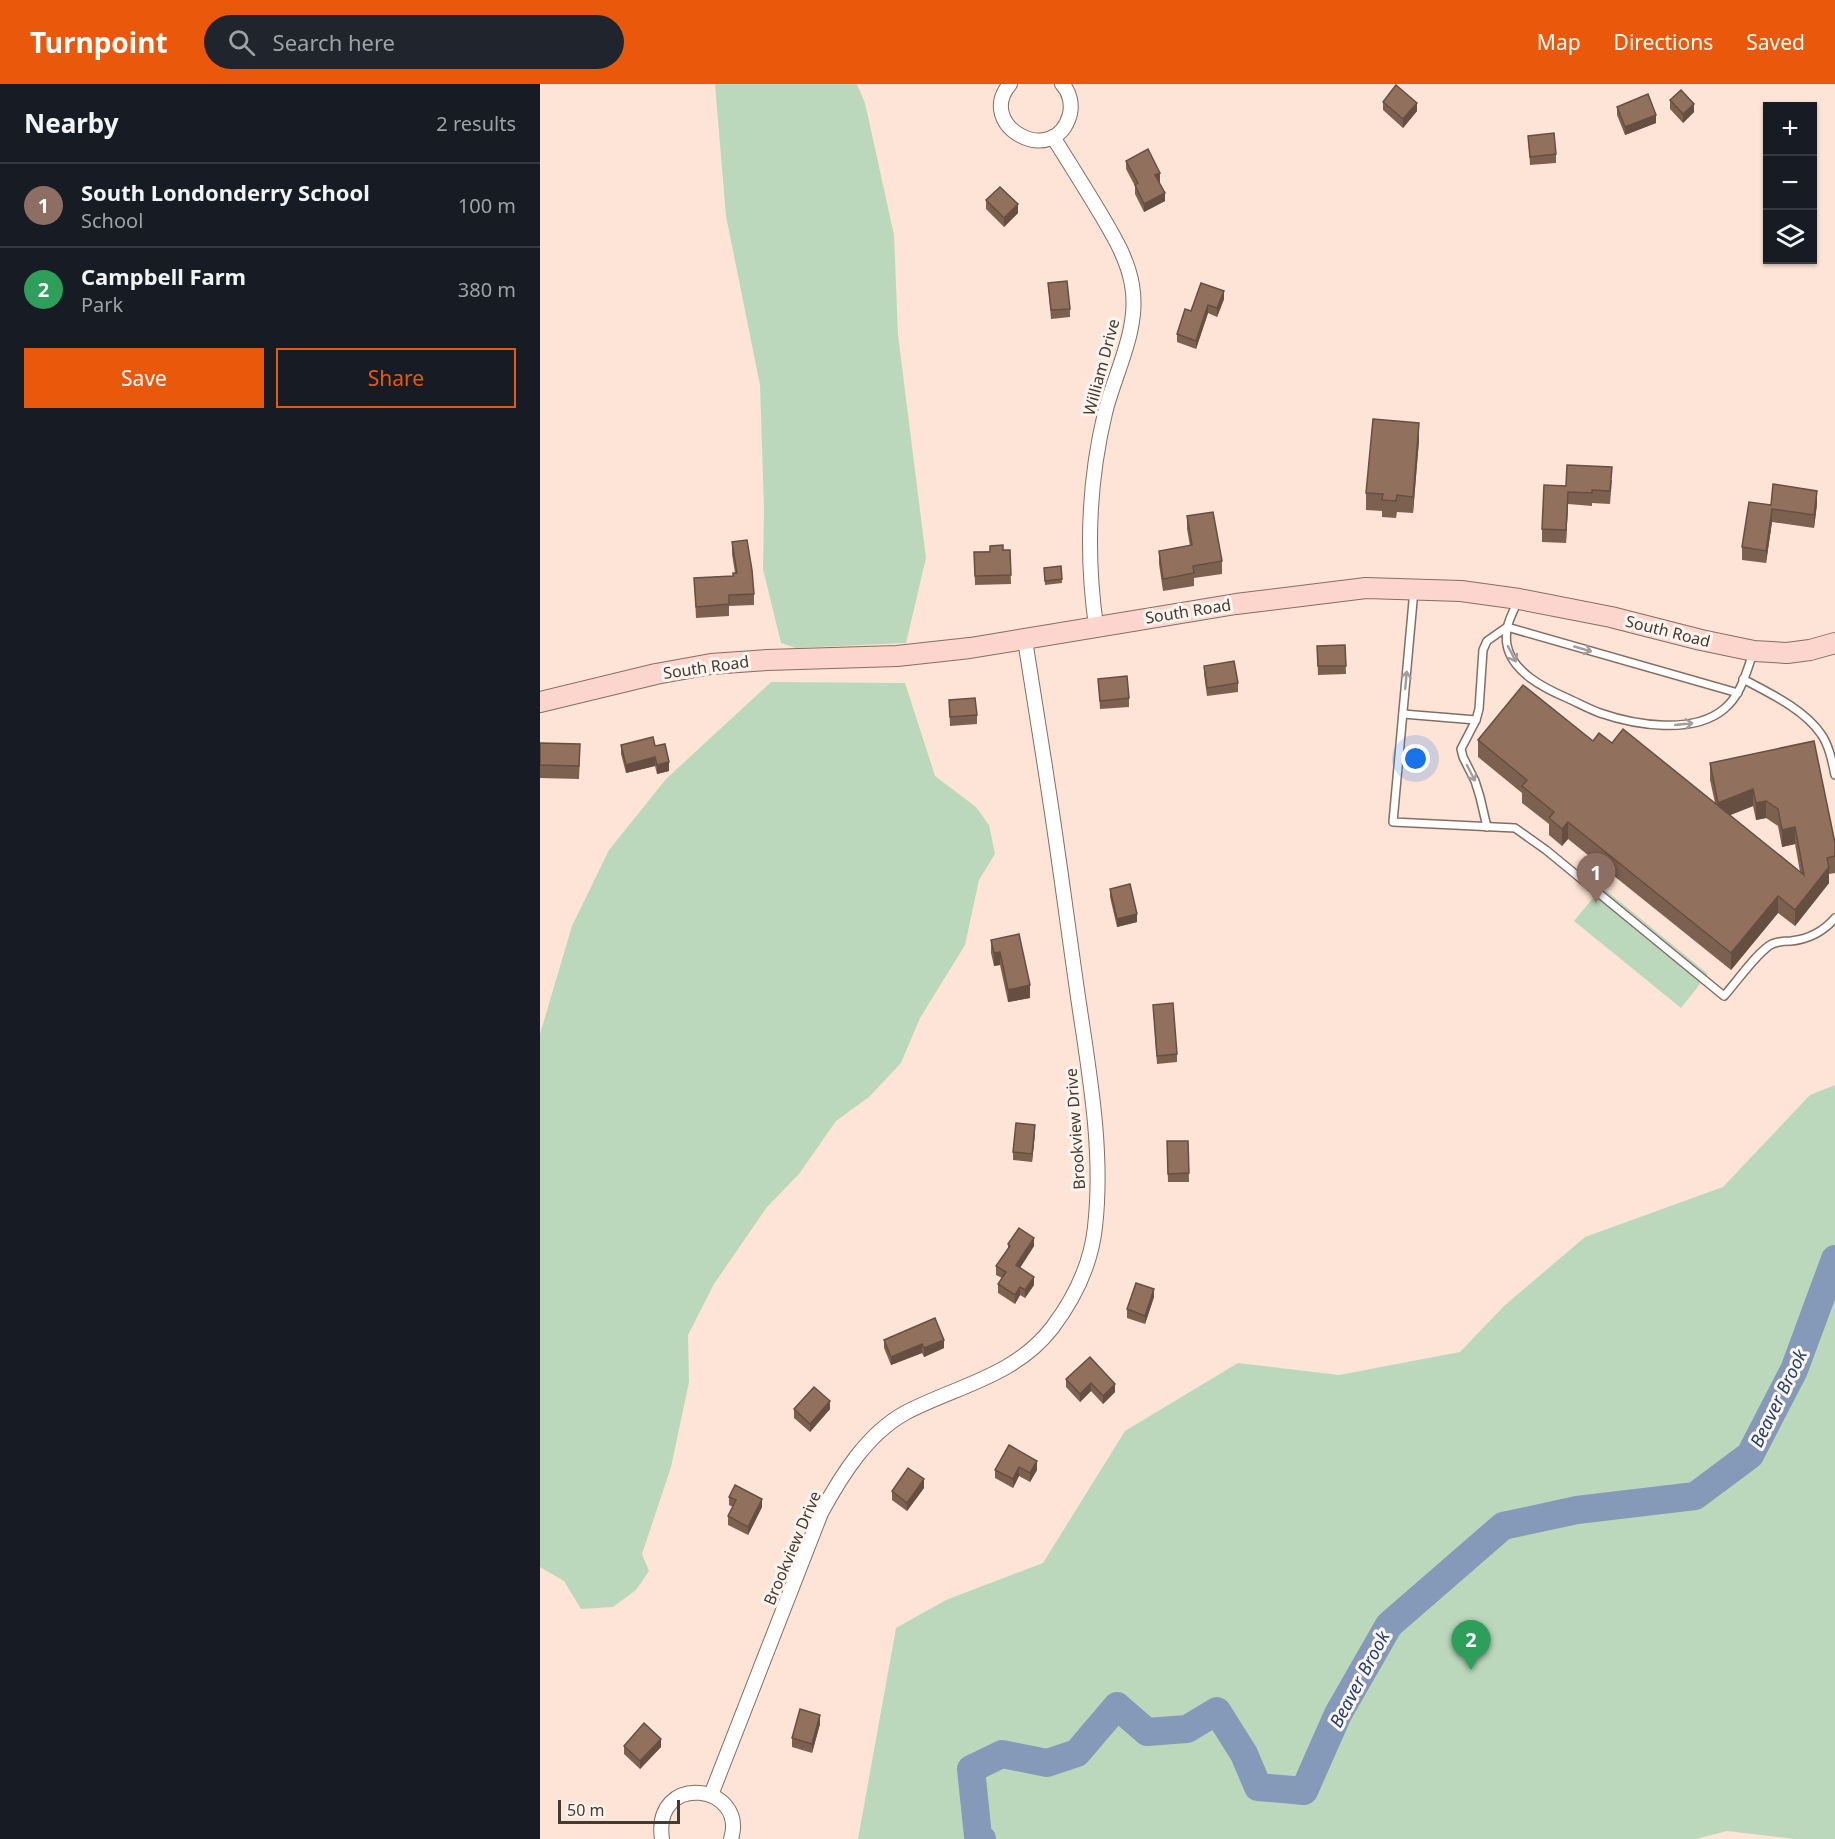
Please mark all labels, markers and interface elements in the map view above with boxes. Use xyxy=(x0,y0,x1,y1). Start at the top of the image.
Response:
search box xyxy=(204,15,624,69)
text: Turnpoint xyxy=(30,23,168,61)
icon: search xyxy=(225,26,258,59)
text: Search here xyxy=(273,27,395,57)
text: Map xyxy=(1537,28,1581,56)
text: Directions xyxy=(1614,28,1713,56)
text: Saved xyxy=(1746,28,1805,56)
map controls xyxy=(1763,102,1817,264)
button: + xyxy=(1763,102,1817,156)
text: Nearby xyxy=(24,105,119,141)
text: 2 results xyxy=(436,110,516,137)
button: − xyxy=(1763,156,1817,210)
text: South Londonderry School xyxy=(81,177,370,207)
text: 1 xyxy=(38,192,49,219)
text: 100 m xyxy=(458,192,516,219)
text: School xyxy=(81,207,143,234)
button: layers xyxy=(1763,210,1817,264)
text: Campbell Farm xyxy=(81,261,246,291)
text: 2 xyxy=(38,276,49,303)
text: 380 m xyxy=(458,276,516,303)
text: Park xyxy=(81,291,123,318)
street label: William Drive xyxy=(1078,316,1124,418)
button: Save xyxy=(24,348,264,408)
button: Share xyxy=(276,348,516,408)
street label: South Road xyxy=(1143,593,1233,629)
street label: South Road xyxy=(1623,610,1713,652)
one-way arrow xyxy=(1507,644,1518,662)
one-way arrow xyxy=(1573,644,1592,655)
street label: South Road xyxy=(662,650,750,684)
one-way arrow xyxy=(1401,671,1412,691)
one-way arrow xyxy=(1674,718,1694,729)
your location xyxy=(1401,744,1430,773)
one-way arrow xyxy=(1465,764,1477,782)
pin: 1 xyxy=(1576,854,1616,903)
street label: Brookview Drive xyxy=(1060,1067,1090,1191)
water label: Beaver Brook xyxy=(1744,1344,1812,1451)
street label: Brookview Drive xyxy=(758,1488,826,1608)
pin: 2 xyxy=(1452,1620,1490,1670)
water label: Beaver Brook xyxy=(1324,1626,1395,1731)
scale bar xyxy=(558,1797,680,1824)
text: 50 m xyxy=(567,1799,604,1821)

